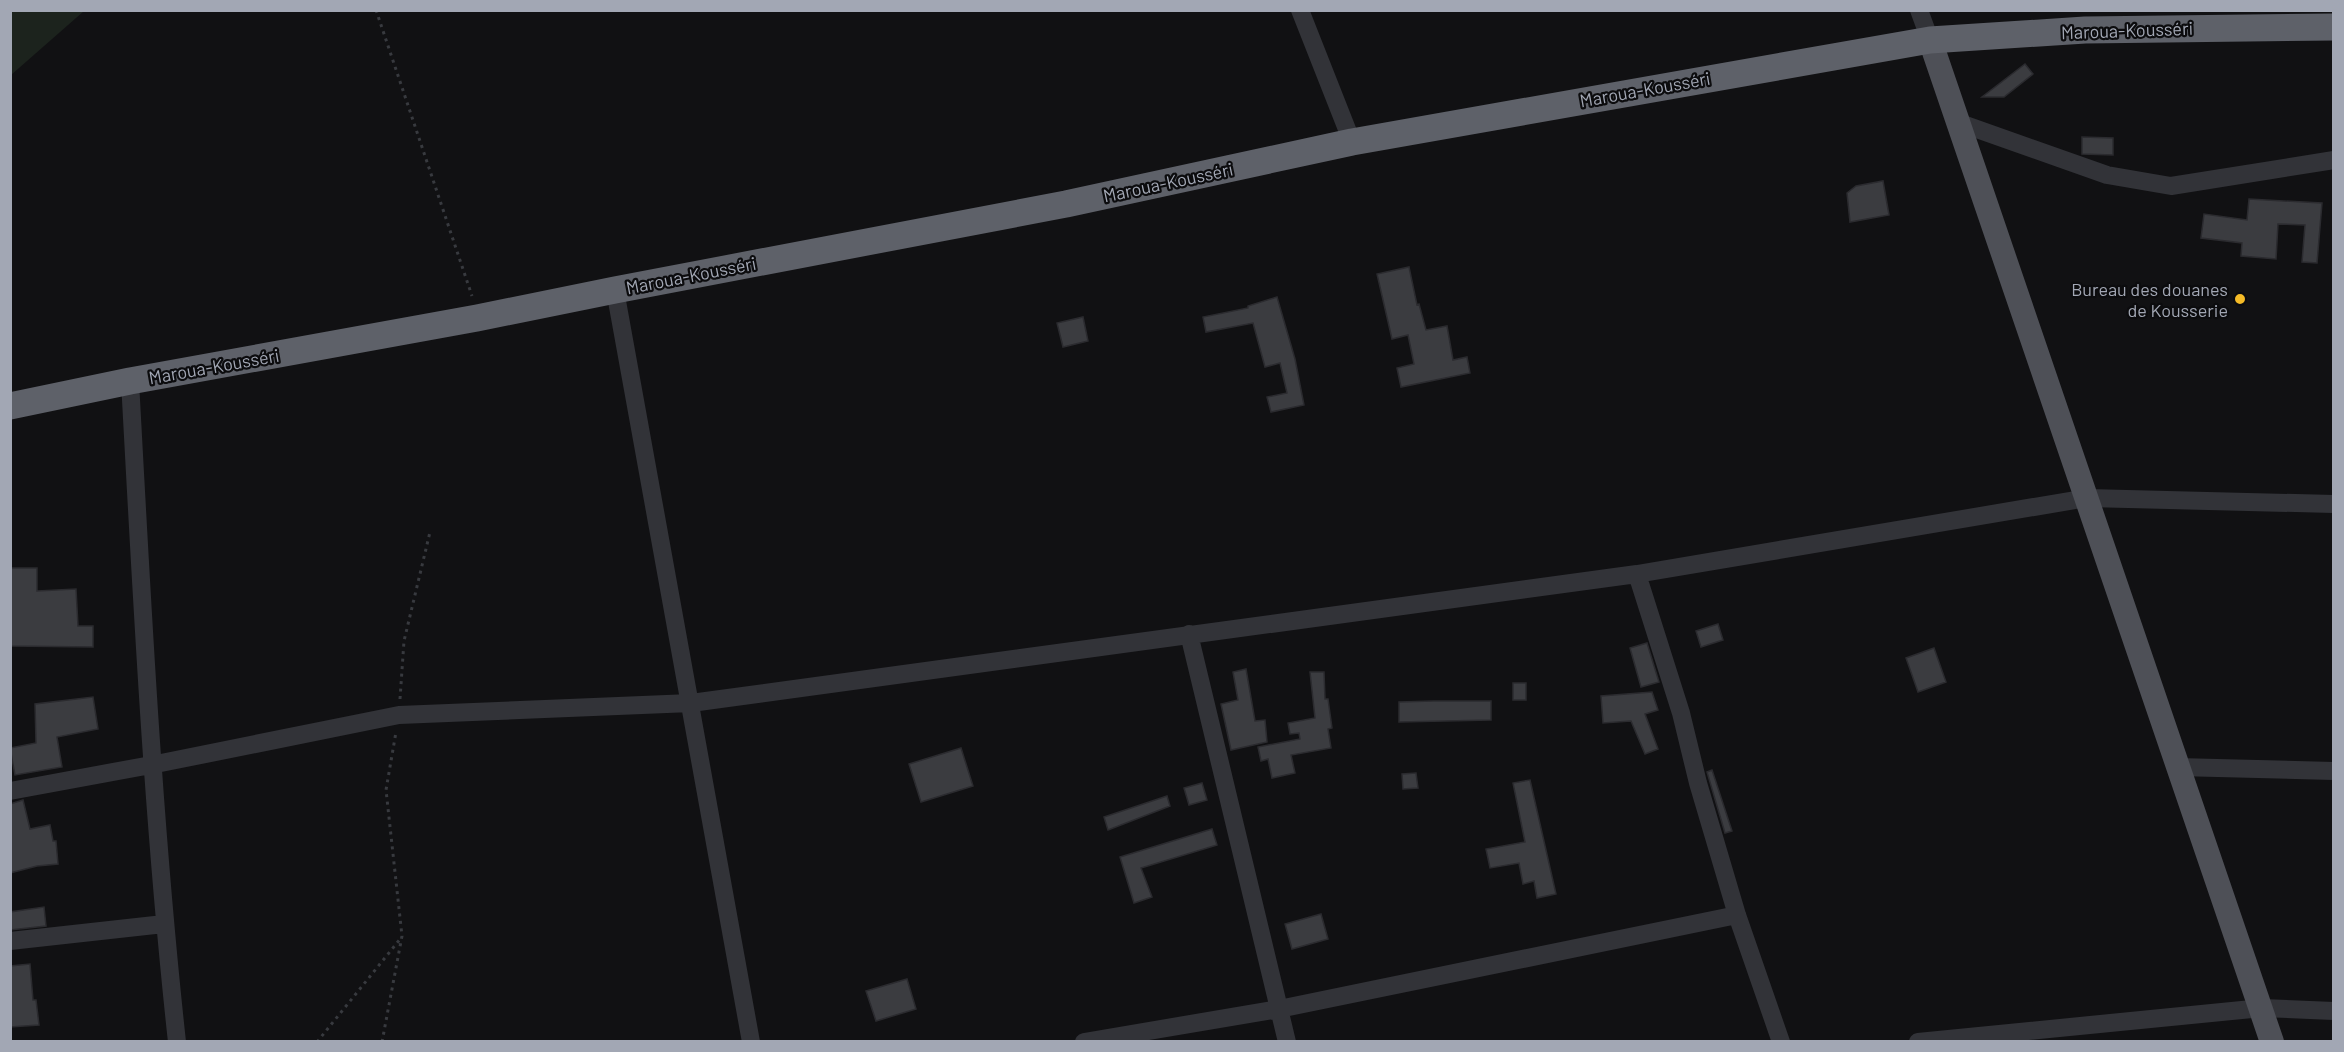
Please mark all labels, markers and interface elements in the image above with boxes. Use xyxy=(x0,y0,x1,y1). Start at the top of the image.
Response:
street label: Maroua-Kousséri xyxy=(2061,17,2193,43)
street label: Maroua-Kousséri xyxy=(1578,67,1712,111)
street label: Maroua-Kousséri xyxy=(1101,157,1235,207)
street label: Maroua-Kousséri xyxy=(624,252,758,298)
place label: Bureau des douanes de Kousserie xyxy=(2071,278,2228,321)
marker: Bureau des douanes de Kousserie xyxy=(2233,292,2247,306)
street label: Maroua-Kousséri xyxy=(147,344,281,388)

